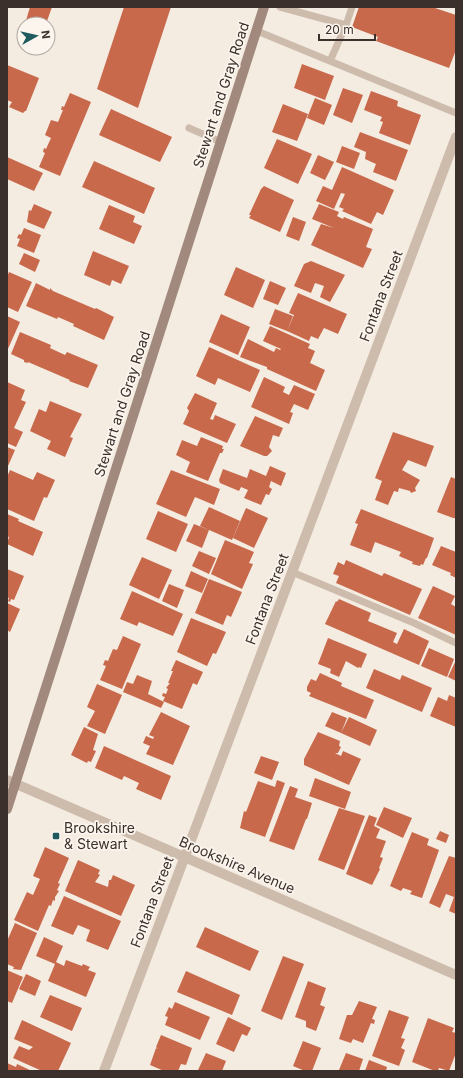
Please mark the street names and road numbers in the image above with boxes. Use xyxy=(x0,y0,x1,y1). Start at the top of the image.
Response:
street label: Stewart and Gray Road xyxy=(189,20,252,170)
street label: Fontana Street xyxy=(355,247,406,344)
street label: Stewart and Gray Road xyxy=(90,329,153,479)
street label: Fontana Street xyxy=(241,550,292,647)
street label: Brookshire Avenue xyxy=(177,832,298,897)
street label: Fontana Street xyxy=(126,853,177,950)

